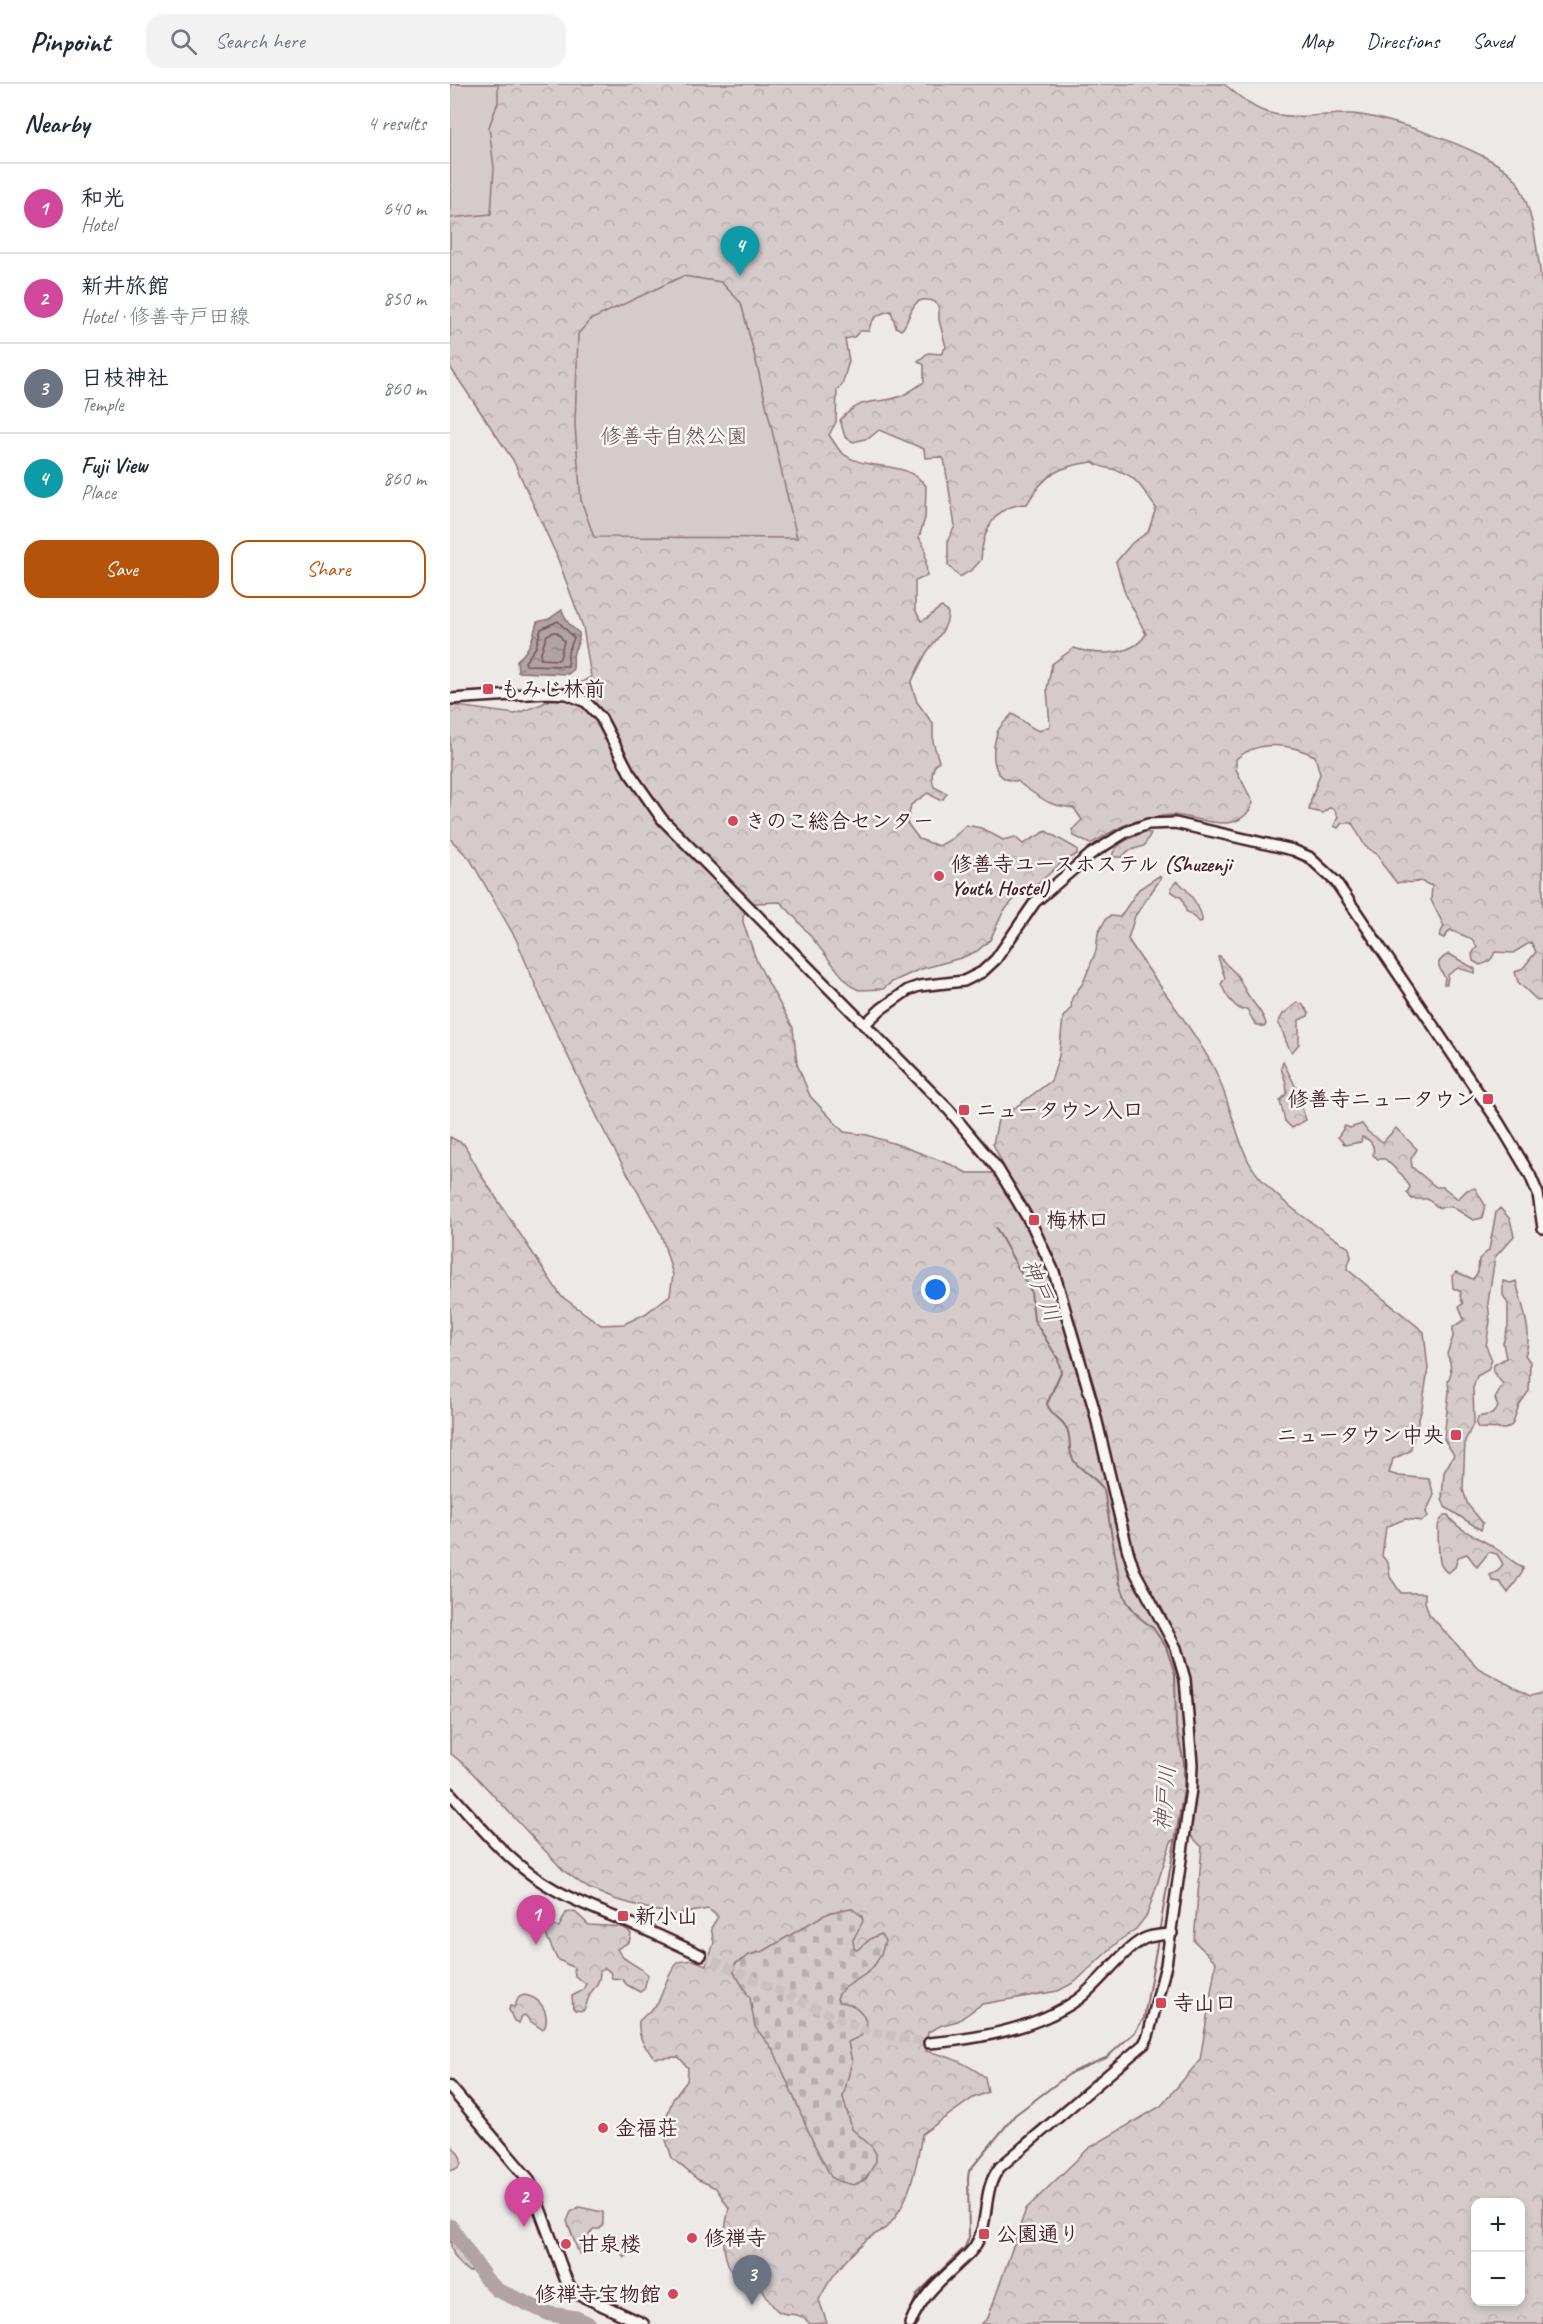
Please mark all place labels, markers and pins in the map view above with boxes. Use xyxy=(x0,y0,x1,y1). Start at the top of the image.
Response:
pin: 4 xyxy=(720,226,760,276)
place label: もみじ林前 xyxy=(500,676,605,702)
marker: もみじ林前 xyxy=(481,682,495,696)
place label: きのこ総合センター xyxy=(745,808,934,834)
marker: きのこ総合センター xyxy=(726,814,740,828)
place label: 修善寺ユースホステル (Shuzenji Youth Hostel) xyxy=(951,851,1234,901)
marker: 修善寺ユースホステル (Shuzenji Youth Hostel) xyxy=(932,869,946,883)
place label: 修善寺ニュータウン xyxy=(1287,1086,1476,1112)
marker: 修善寺ニュータウン xyxy=(1481,1092,1495,1106)
place label: ニュータウン入口 xyxy=(976,1097,1144,1123)
marker: ニュータウン入口 xyxy=(957,1103,971,1117)
place label: 梅林口 xyxy=(1046,1207,1109,1233)
marker: 梅林口 xyxy=(1027,1213,1041,1227)
place label: ニュータウン中央 xyxy=(1276,1422,1444,1448)
marker: ニュータウン中央 xyxy=(1449,1428,1463,1442)
pin: 1 xyxy=(516,1896,556,1945)
place label: 新小山 xyxy=(635,1903,698,1929)
marker: 新小山 xyxy=(616,1909,630,1923)
place label: 寺山口 xyxy=(1173,1990,1236,2016)
marker: 寺山口 xyxy=(1154,1996,1168,2010)
place label: 金福荘 xyxy=(615,2115,678,2141)
marker: 金福荘 xyxy=(596,2121,610,2135)
pin: 2 xyxy=(504,2178,544,2227)
place label: 公園通り xyxy=(996,2221,1080,2247)
place label: 修禅寺 xyxy=(704,2225,767,2251)
marker: 公園通り xyxy=(977,2227,991,2241)
place label: 甘泉楼 xyxy=(578,2231,641,2257)
marker: 修禅寺 xyxy=(685,2231,699,2245)
marker: 甘泉楼 xyxy=(559,2237,573,2251)
pin: 3 xyxy=(732,2256,772,2305)
place label: 修禅寺宝物館 xyxy=(535,2281,661,2307)
marker: 修禅寺宝物館 xyxy=(666,2287,680,2301)

